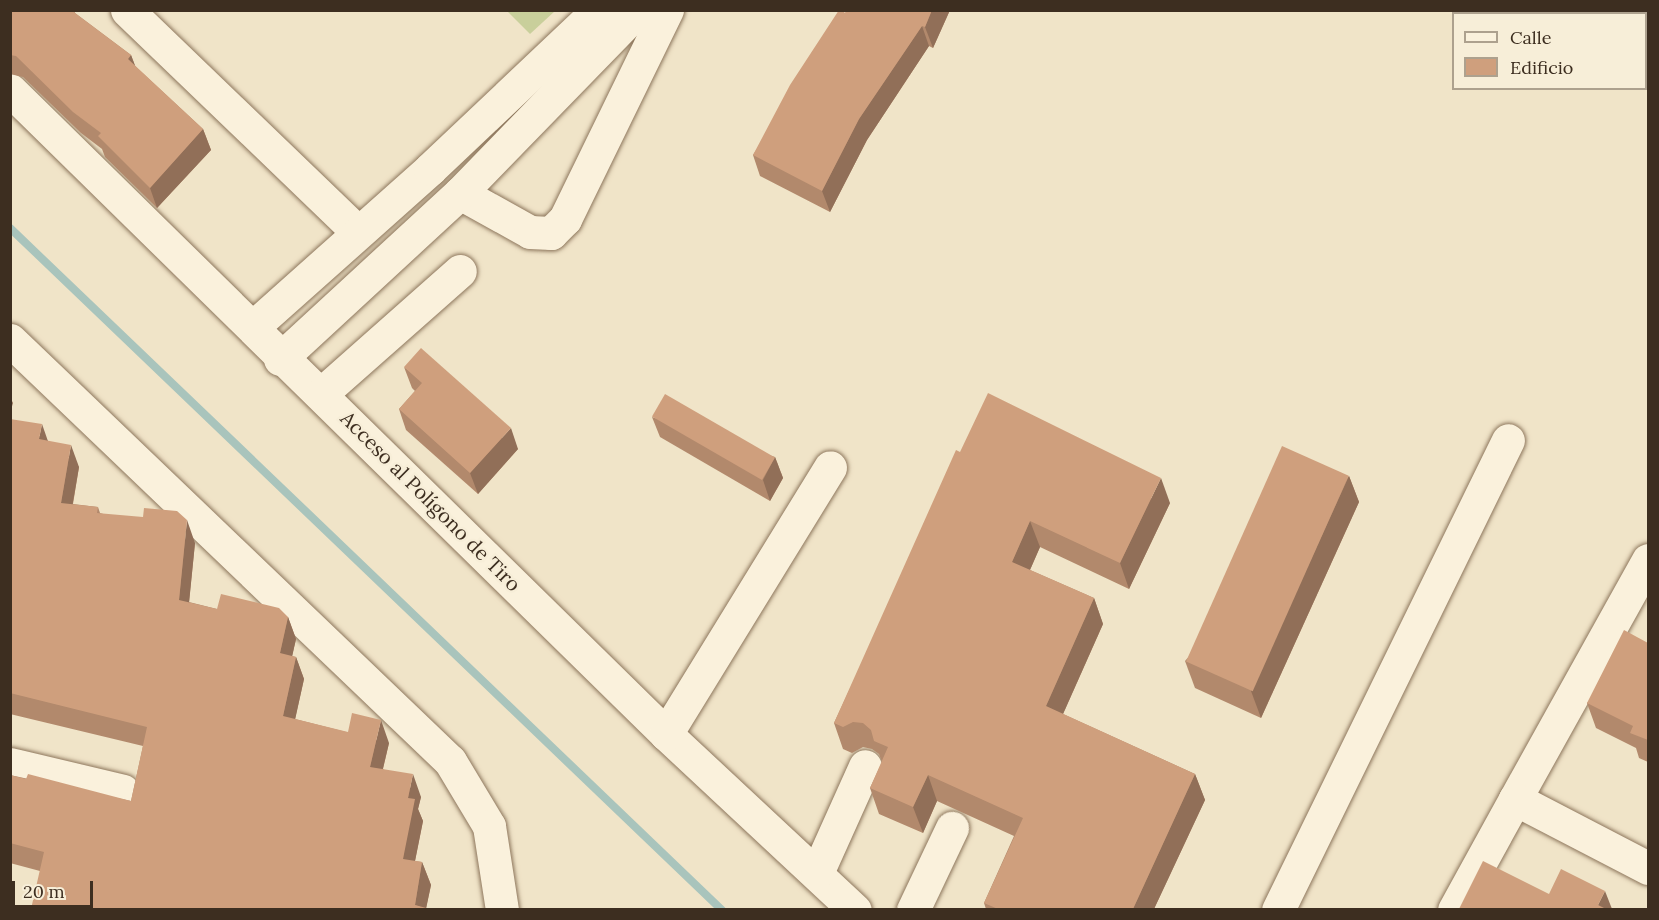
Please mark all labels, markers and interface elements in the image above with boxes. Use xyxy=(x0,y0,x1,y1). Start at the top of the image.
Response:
legend xyxy=(1452,12,1647,90)
text: Calle xyxy=(1510,26,1551,49)
text: Edificio xyxy=(1510,56,1573,79)
street label: Acceso al Polígono de Tiro xyxy=(336,406,526,596)
scale bar xyxy=(15,869,96,907)
text: 20 m xyxy=(23,880,65,903)

